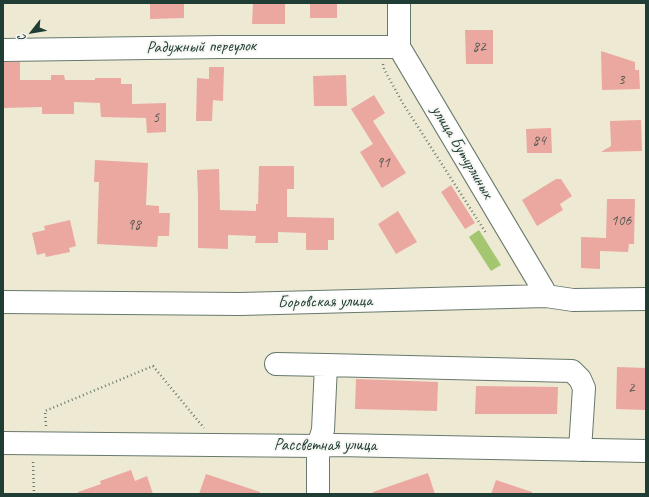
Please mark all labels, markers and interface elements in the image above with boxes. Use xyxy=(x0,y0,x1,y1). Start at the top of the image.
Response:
north arrow xyxy=(12,12,52,52)
text: С xyxy=(14,32,29,44)
street label: Радужный переулок xyxy=(146,36,256,58)
house number: 82 xyxy=(472,38,486,56)
house number: 3 xyxy=(618,71,624,89)
street label: улица Бутурлиных xyxy=(426,102,498,202)
house number: 5 xyxy=(153,109,159,127)
house number: 84 xyxy=(532,132,546,150)
house number: 91 xyxy=(376,154,390,172)
house number: 106 xyxy=(611,212,631,230)
house number: 98 xyxy=(127,216,141,234)
street label: Боровская улица xyxy=(278,291,372,313)
house number: 2 xyxy=(628,379,634,397)
street label: Рассветная улица xyxy=(274,436,376,456)

